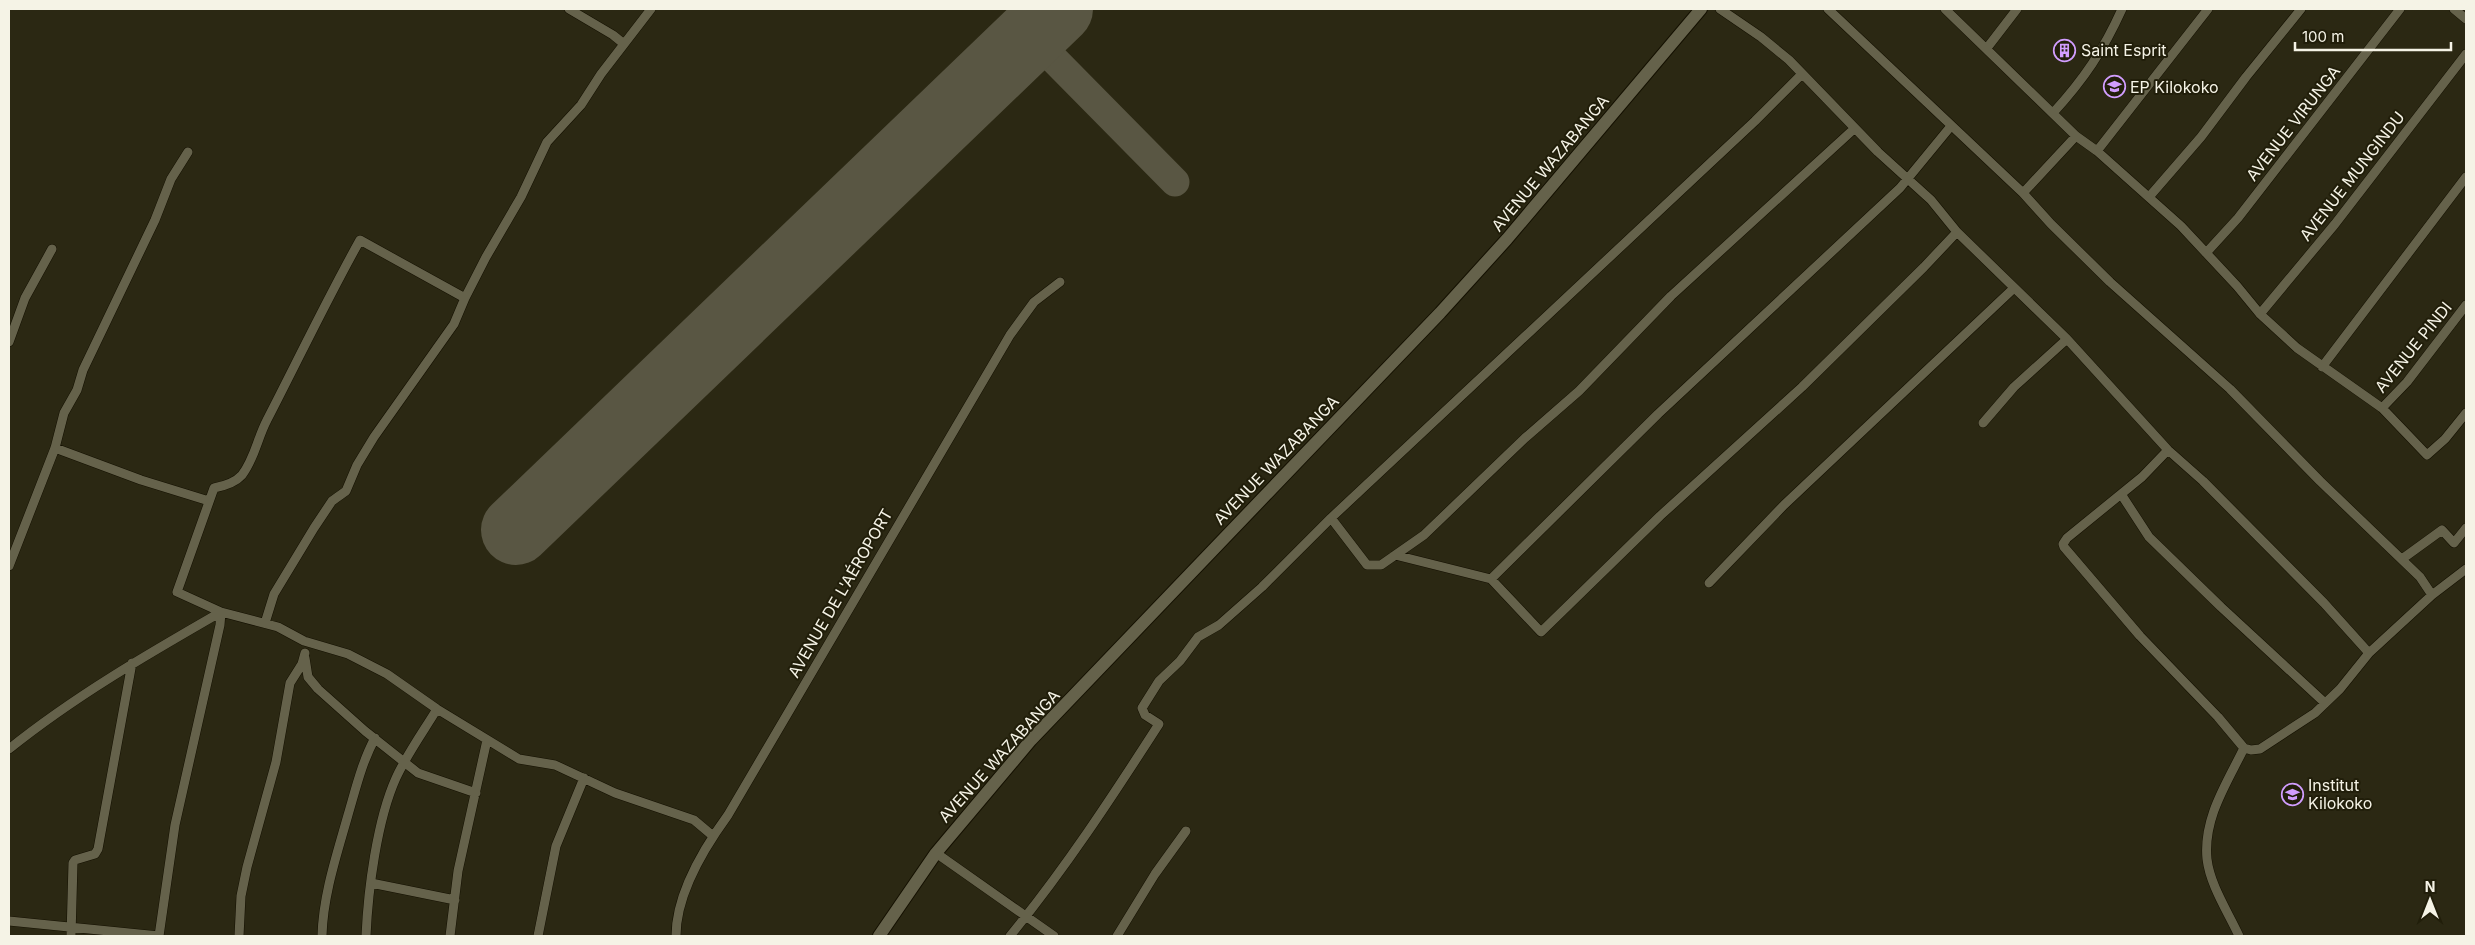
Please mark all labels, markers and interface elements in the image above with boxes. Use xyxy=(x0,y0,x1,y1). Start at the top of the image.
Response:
scale bar xyxy=(2295,20,2451,52)
text: 100 m xyxy=(2302,27,2344,46)
building icon: Saint Esprit xyxy=(2053,38,2077,62)
place label: Saint Esprit xyxy=(2081,40,2167,60)
street label: AVENUE VIRUNGA xyxy=(2242,61,2344,185)
school or university icon: EP Kilokoko xyxy=(2102,75,2126,99)
place label: EP Kilokoko xyxy=(2130,77,2219,97)
street label: AVENUE WAZABANGA xyxy=(1487,91,1613,235)
street label: AVENUE MUNGINDU xyxy=(2295,107,2409,245)
street label: AVENUE PINDI xyxy=(2370,298,2456,396)
street label: AVENUE WAZABANGA xyxy=(1209,391,1343,529)
street label: AVENUE DE L'AÉROPORT xyxy=(783,505,897,681)
street label: AVENUE WAZABANGA xyxy=(934,685,1064,827)
place label: Institut Kilokoko xyxy=(2308,775,2372,813)
school or university icon: Institut Kilokoko xyxy=(2280,782,2304,806)
north arrow xyxy=(2405,875,2455,925)
text: N xyxy=(2425,878,2435,895)

